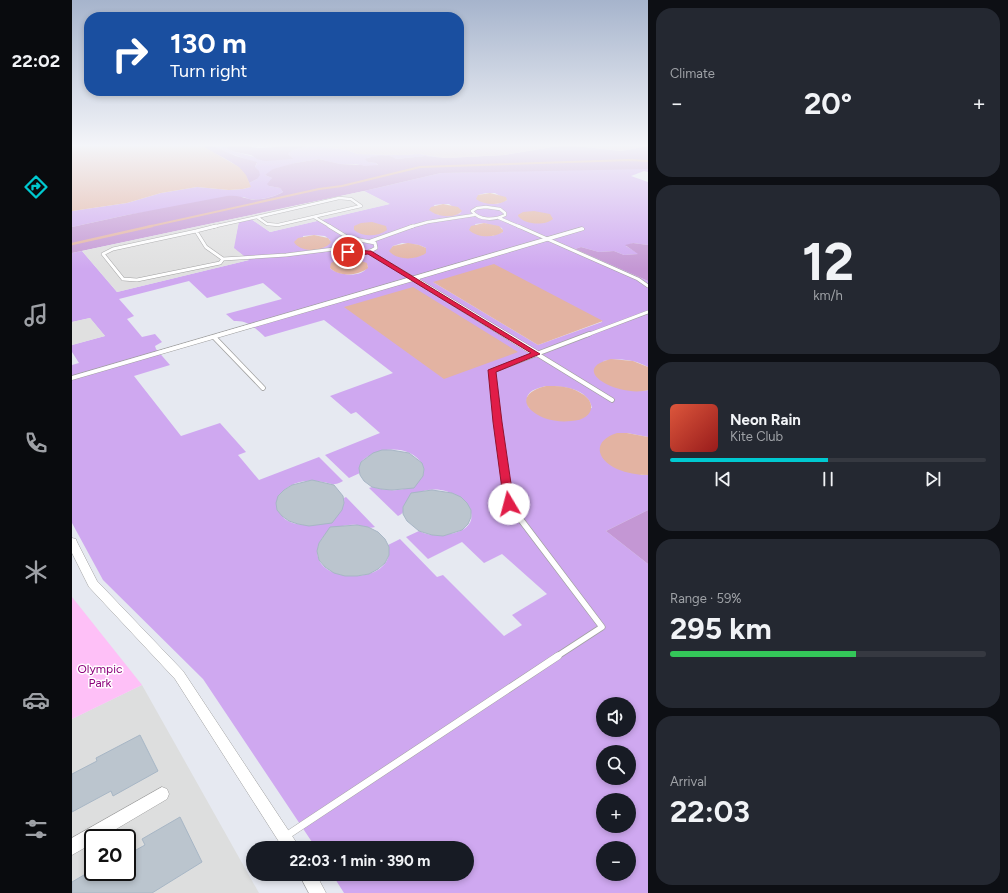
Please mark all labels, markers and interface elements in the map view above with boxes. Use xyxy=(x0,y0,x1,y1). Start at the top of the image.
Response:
text: 130 m xyxy=(170,26,247,60)
icon: right xyxy=(104,28,156,80)
text: 22:02 xyxy=(12,50,60,72)
text: Turn right xyxy=(170,60,247,82)
text: Climate xyxy=(670,66,715,81)
text: 20° xyxy=(804,85,852,122)
text: − xyxy=(670,90,684,117)
text: + xyxy=(972,90,986,117)
icon: directions xyxy=(22,173,50,201)
text: 12 xyxy=(802,231,854,293)
pin xyxy=(331,235,365,269)
icon: arrive xyxy=(337,241,359,263)
text: km/h xyxy=(813,288,843,303)
icon: music xyxy=(22,301,50,329)
text: Neon Rain xyxy=(730,411,801,429)
icon: phone xyxy=(22,429,50,457)
text: Kite Club xyxy=(730,429,783,444)
icon: previous xyxy=(712,468,734,490)
icon: pause xyxy=(817,468,839,490)
icon: next xyxy=(922,468,944,490)
position arrow xyxy=(488,483,530,525)
icon: climate xyxy=(22,558,50,586)
text: Range · 59% xyxy=(670,591,742,606)
text: 295 km xyxy=(670,610,772,647)
park label: Olympic Park xyxy=(78,662,123,690)
icon: car xyxy=(22,686,50,714)
map controls xyxy=(596,697,636,881)
button: sound xyxy=(596,697,636,737)
button: search xyxy=(596,745,636,785)
text: Arrival xyxy=(670,774,707,789)
button: + xyxy=(596,793,636,833)
text: 22:03 xyxy=(670,793,750,830)
icon: filters xyxy=(22,815,50,843)
speed limit sign: 20 xyxy=(84,829,136,881)
button: − xyxy=(596,841,636,881)
text: 22:03 · 1 min · 390 m xyxy=(290,852,430,870)

